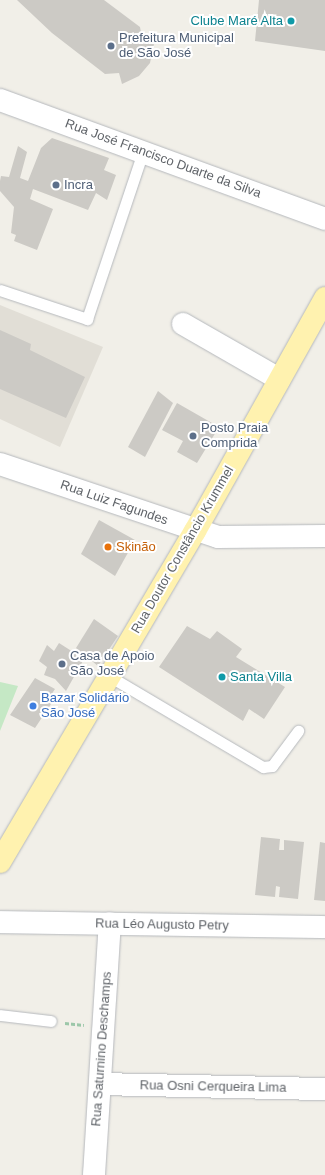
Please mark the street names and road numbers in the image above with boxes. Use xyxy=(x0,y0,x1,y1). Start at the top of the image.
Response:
street label: Rua José Francisco Duarte da Silva xyxy=(63,116,263,202)
street label: Rua Doutor Constâncio Krummel xyxy=(129,464,237,636)
street label: Rua Luiz Fagundes xyxy=(58,477,170,529)
street label: Rua Léo Augusto Petry xyxy=(95,916,229,934)
street label: Rua Saturnino Deschamps xyxy=(89,971,115,1127)
street label: Rua Osni Cerqueira Lima xyxy=(140,1078,286,1096)

